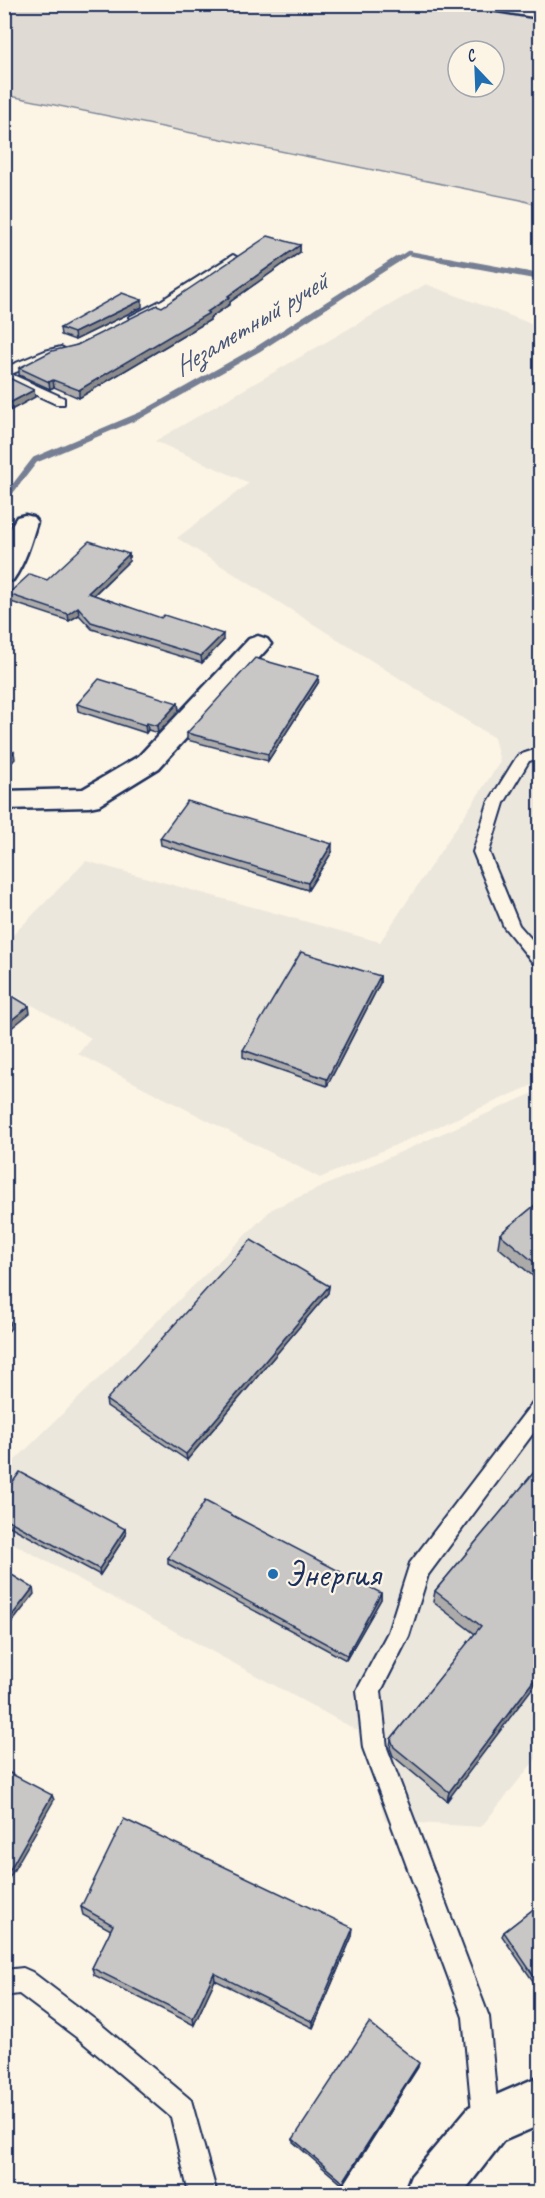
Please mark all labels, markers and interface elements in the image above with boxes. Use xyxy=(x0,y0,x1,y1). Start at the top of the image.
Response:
north arrow xyxy=(446,39,506,99)
text: С xyxy=(463,45,480,67)
water label: Незаметный ручей xyxy=(167,262,339,384)
place label: Энергия xyxy=(285,1551,383,1597)
marker: Энергия xyxy=(266,1567,280,1581)

